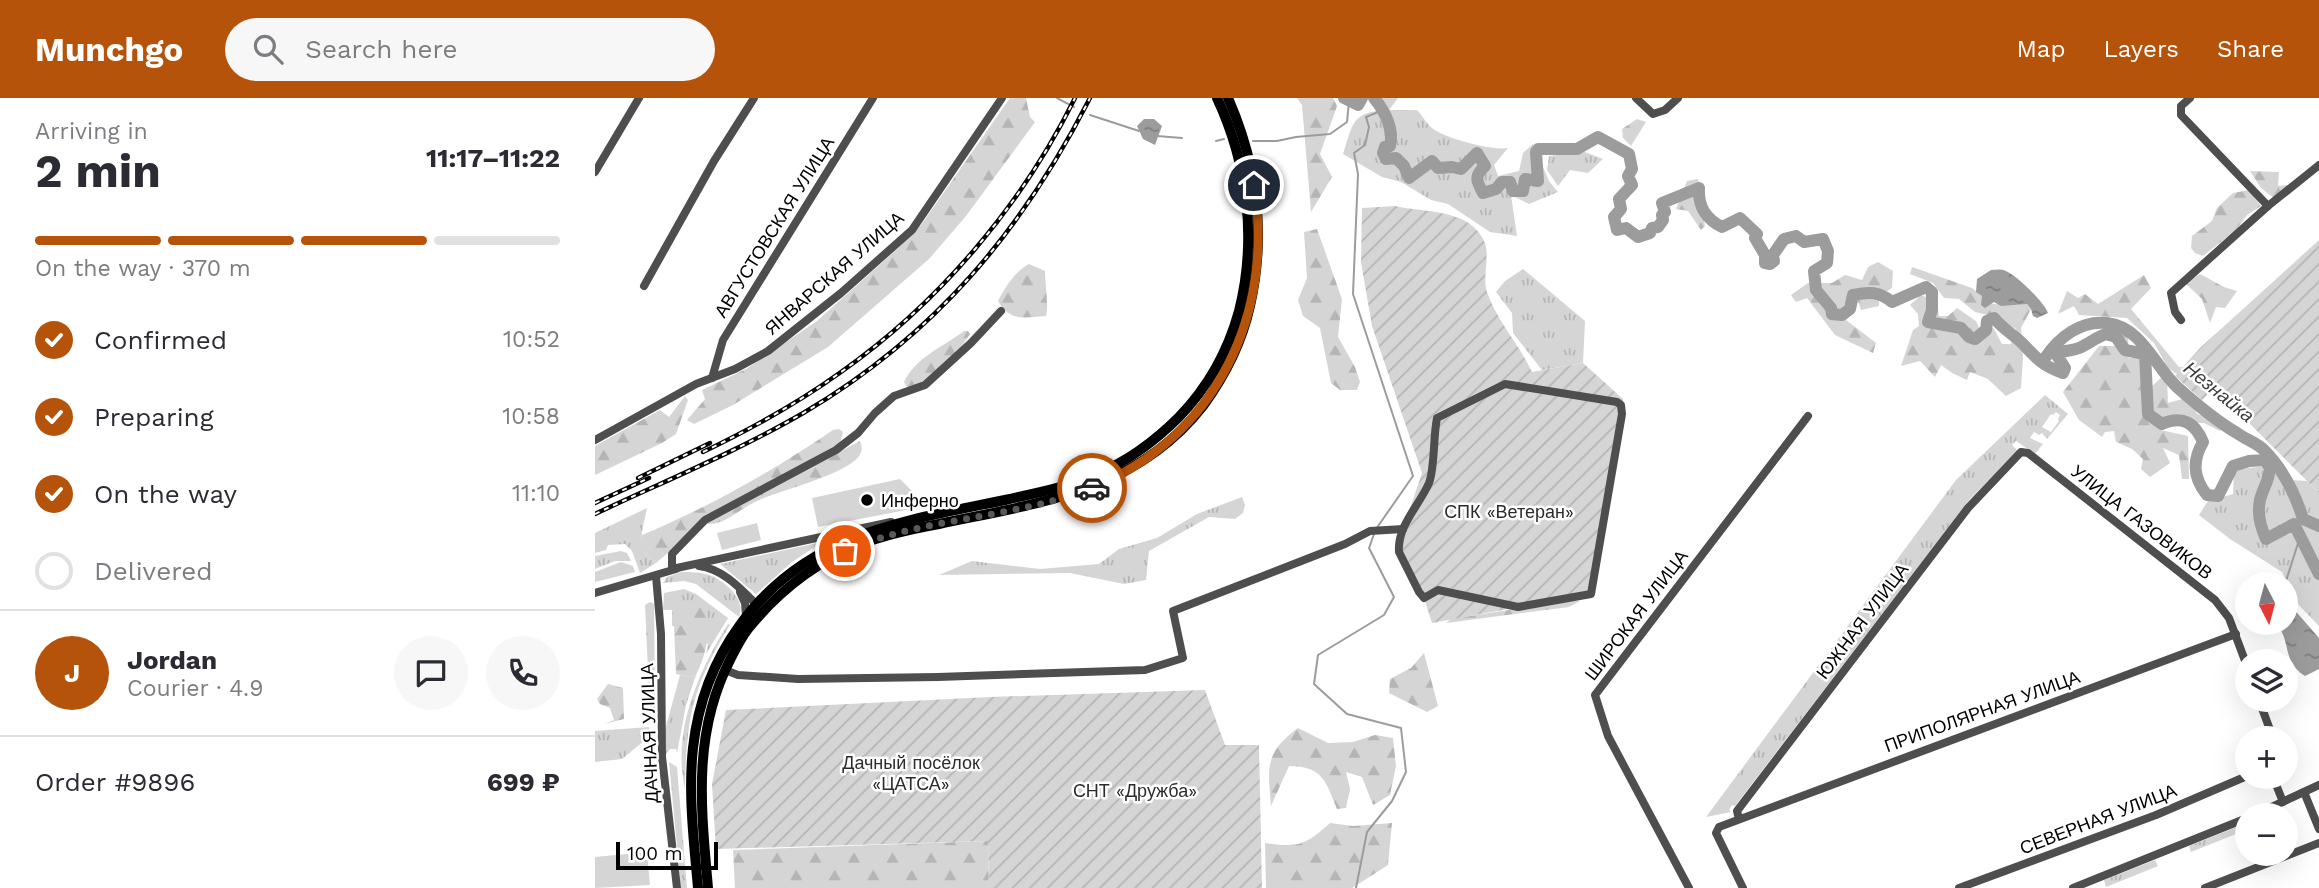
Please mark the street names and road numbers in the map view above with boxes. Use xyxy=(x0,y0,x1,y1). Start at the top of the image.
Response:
street label: АВГУСТОВСКАЯ УЛИЦА xyxy=(710,133,838,321)
street label: ЯНВАРСКАЯ УЛИЦА xyxy=(760,207,908,339)
street label: УЛИЦА ГАЗОВИКОВ xyxy=(2067,460,2217,584)
street label: ШИРОКАЯ УЛИЦА xyxy=(1580,546,1692,684)
street label: ЮЖНАЯ УЛИЦА xyxy=(1812,559,1912,683)
street label: ДАЧНАЯ УЛИЦА xyxy=(636,663,662,803)
street label: ПРИПОЛЯРНАЯ УЛИЦА xyxy=(1881,666,2083,756)
street label: СЕВЕРНАЯ УЛИЦА xyxy=(2017,779,2179,859)

